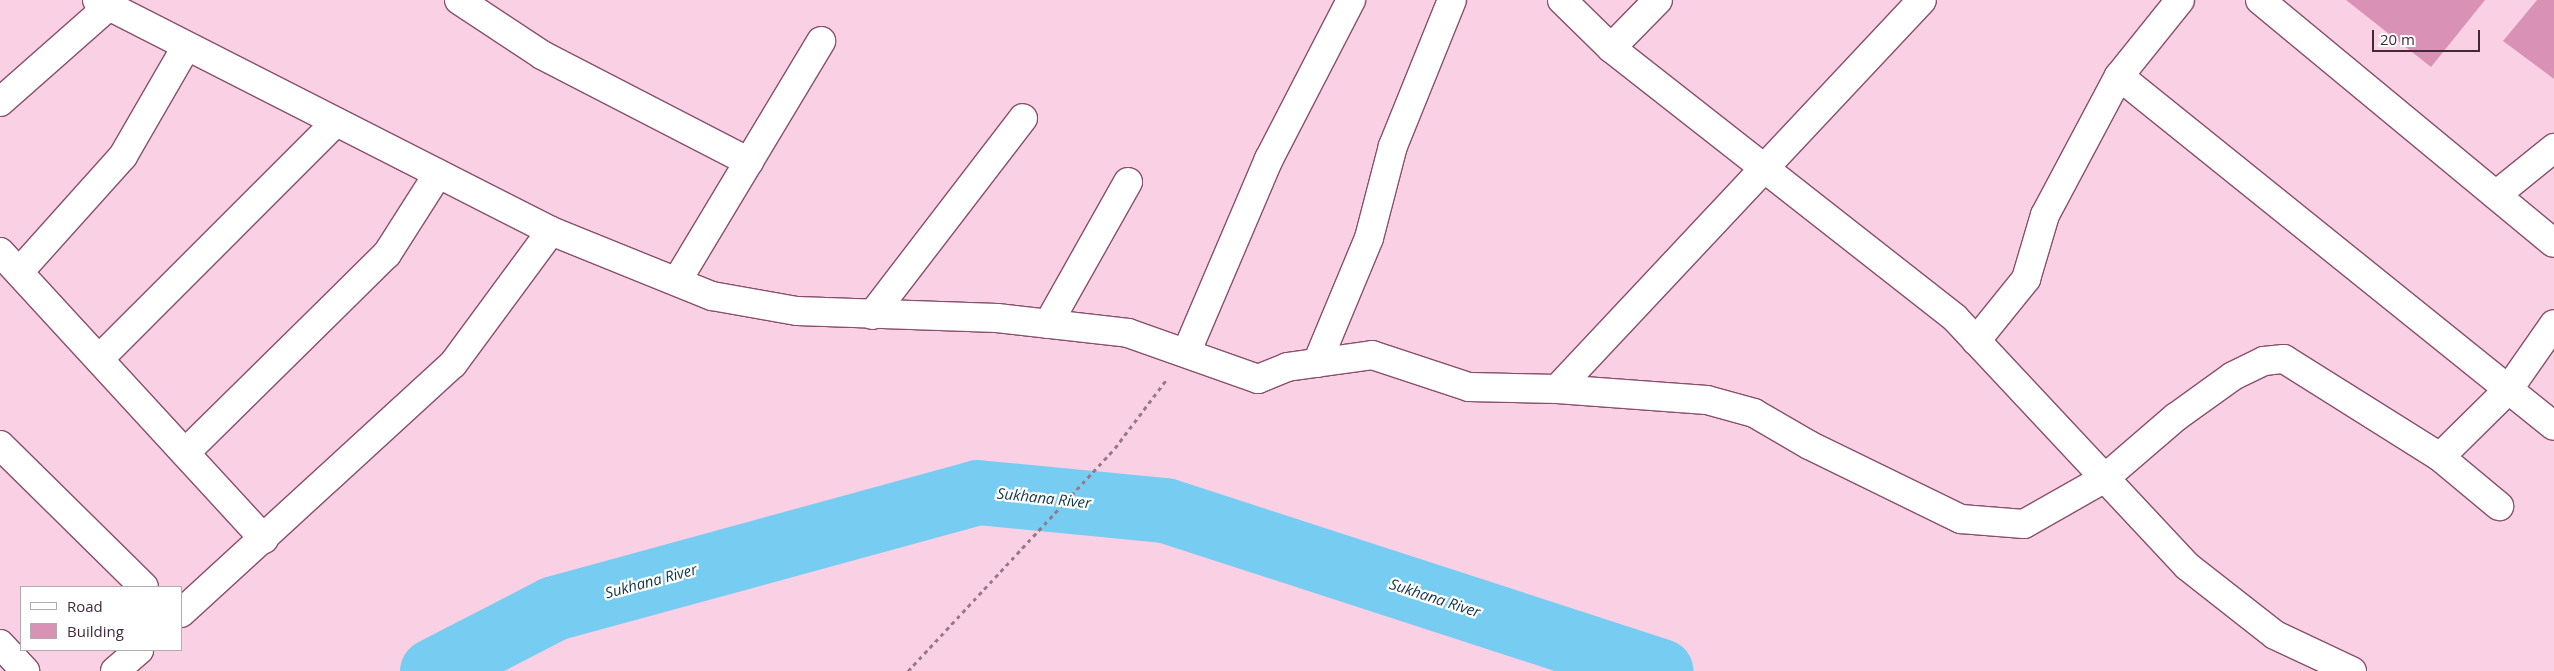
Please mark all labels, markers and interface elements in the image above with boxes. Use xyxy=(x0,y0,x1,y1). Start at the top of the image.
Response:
scale bar xyxy=(2374,20,2482,52)
text: 20 m xyxy=(2380,29,2415,49)
water label: Sukhana River xyxy=(996,484,1092,512)
water label: Sukhana River xyxy=(603,560,699,602)
water label: Sukhana River xyxy=(1387,575,1483,621)
legend xyxy=(20,586,182,651)
text: Road xyxy=(67,596,103,616)
text: Building xyxy=(67,621,124,641)

